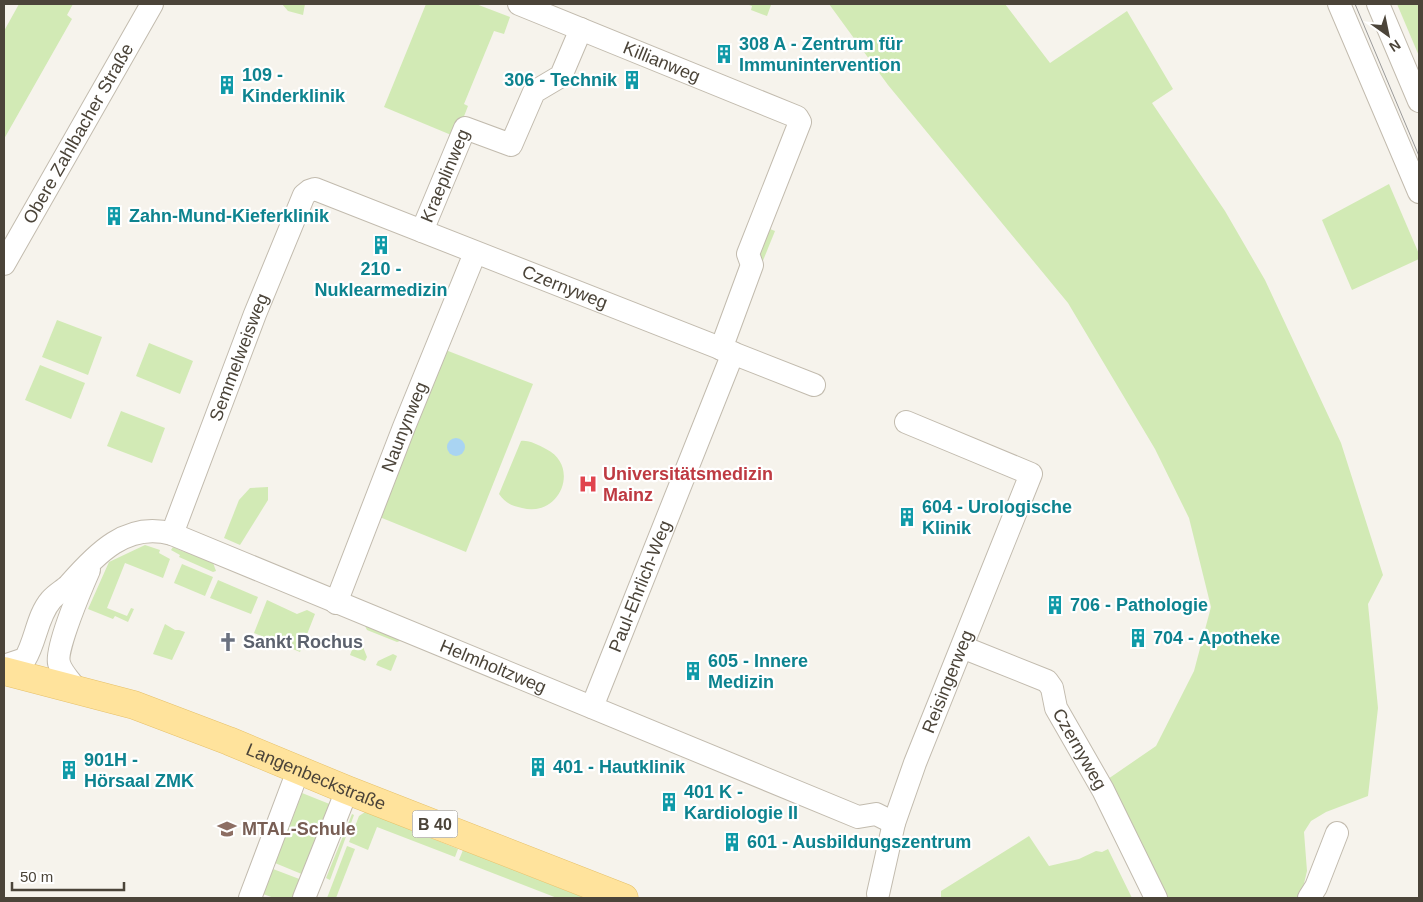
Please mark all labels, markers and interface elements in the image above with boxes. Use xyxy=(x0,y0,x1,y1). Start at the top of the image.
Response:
north arrow xyxy=(1363,10,1413,60)
place label: 308 A - Zentrum für Immunintervention xyxy=(739,34,903,75)
text: N xyxy=(1386,36,1404,55)
street label: Killianweg xyxy=(620,37,703,87)
street label: Obere Zahlbacher Straße xyxy=(19,40,137,227)
building icon: 308 A - Zentrum für Immunintervention xyxy=(713,43,735,65)
place label: 109 - Kinderklinik xyxy=(242,65,346,106)
building icon: 306 - Technik xyxy=(621,69,643,91)
place label: 306 - Technik xyxy=(504,70,618,90)
building icon: 109 - Kinderklinik xyxy=(216,74,238,96)
street label: Kraeplinweg xyxy=(417,126,473,225)
building icon: Zahn-Mund-Kieferklinik xyxy=(103,205,125,227)
place label: Zahn-Mund-Kieferklinik xyxy=(129,206,330,226)
building icon: 210 - Nuklearmedizin xyxy=(370,234,392,256)
place label: 210 - Nuklearmedizin xyxy=(314,259,448,300)
street label: Czernyweg xyxy=(519,261,610,313)
street label: Semmelweisweg xyxy=(206,290,272,424)
street label: Naunynweg xyxy=(378,379,431,475)
place label: Universitätsmedizin Mainz xyxy=(603,464,773,505)
hospital icon: Universitätsmedizin Mainz xyxy=(577,473,599,495)
place label: 604 - Urologische Klinik xyxy=(922,497,1072,538)
building icon: 604 - Urologische Klinik xyxy=(896,506,918,528)
street label: Paul-Ehrlich-Weg xyxy=(605,518,675,655)
building icon: 706 - Pathologie xyxy=(1044,594,1066,616)
place label: 706 - Pathologie xyxy=(1070,595,1208,615)
street label: Reisingerweg xyxy=(918,627,977,736)
building icon: 704 - Apotheke xyxy=(1127,627,1149,649)
place label: 704 - Apotheke xyxy=(1153,628,1280,648)
church icon: Sankt Rochus xyxy=(217,631,239,653)
place label: Sankt Rochus xyxy=(243,632,363,652)
street label: Helmholtzweg xyxy=(437,636,549,697)
place label: 605 - Innere Medizin xyxy=(708,651,808,692)
building icon: 605 - Innere Medizin xyxy=(682,660,704,682)
street label: Czernyweg xyxy=(1049,705,1111,793)
street label: Langenbeckstraße xyxy=(243,739,389,814)
place label: 901H - Hörsaal ZMK xyxy=(84,750,194,791)
building icon: 401 - Hautklinik xyxy=(527,756,549,778)
place label: 401 - Hautklinik xyxy=(553,757,686,777)
building icon: 901H - Hörsaal ZMK xyxy=(58,759,80,781)
place label: 401 K - Kardiologie II xyxy=(684,782,798,823)
building icon: 401 K - Kardiologie II xyxy=(658,791,680,813)
road number: B 40 xyxy=(412,811,458,838)
school or university icon: MTAL-Schule xyxy=(216,818,238,840)
place label: MTAL-Schule xyxy=(242,819,356,839)
building icon: 601 - Ausbildungszentrum xyxy=(721,831,743,853)
place label: 601 - Ausbildungszentrum xyxy=(747,832,971,852)
scale bar xyxy=(12,860,125,892)
text: 50 m xyxy=(20,868,53,885)

